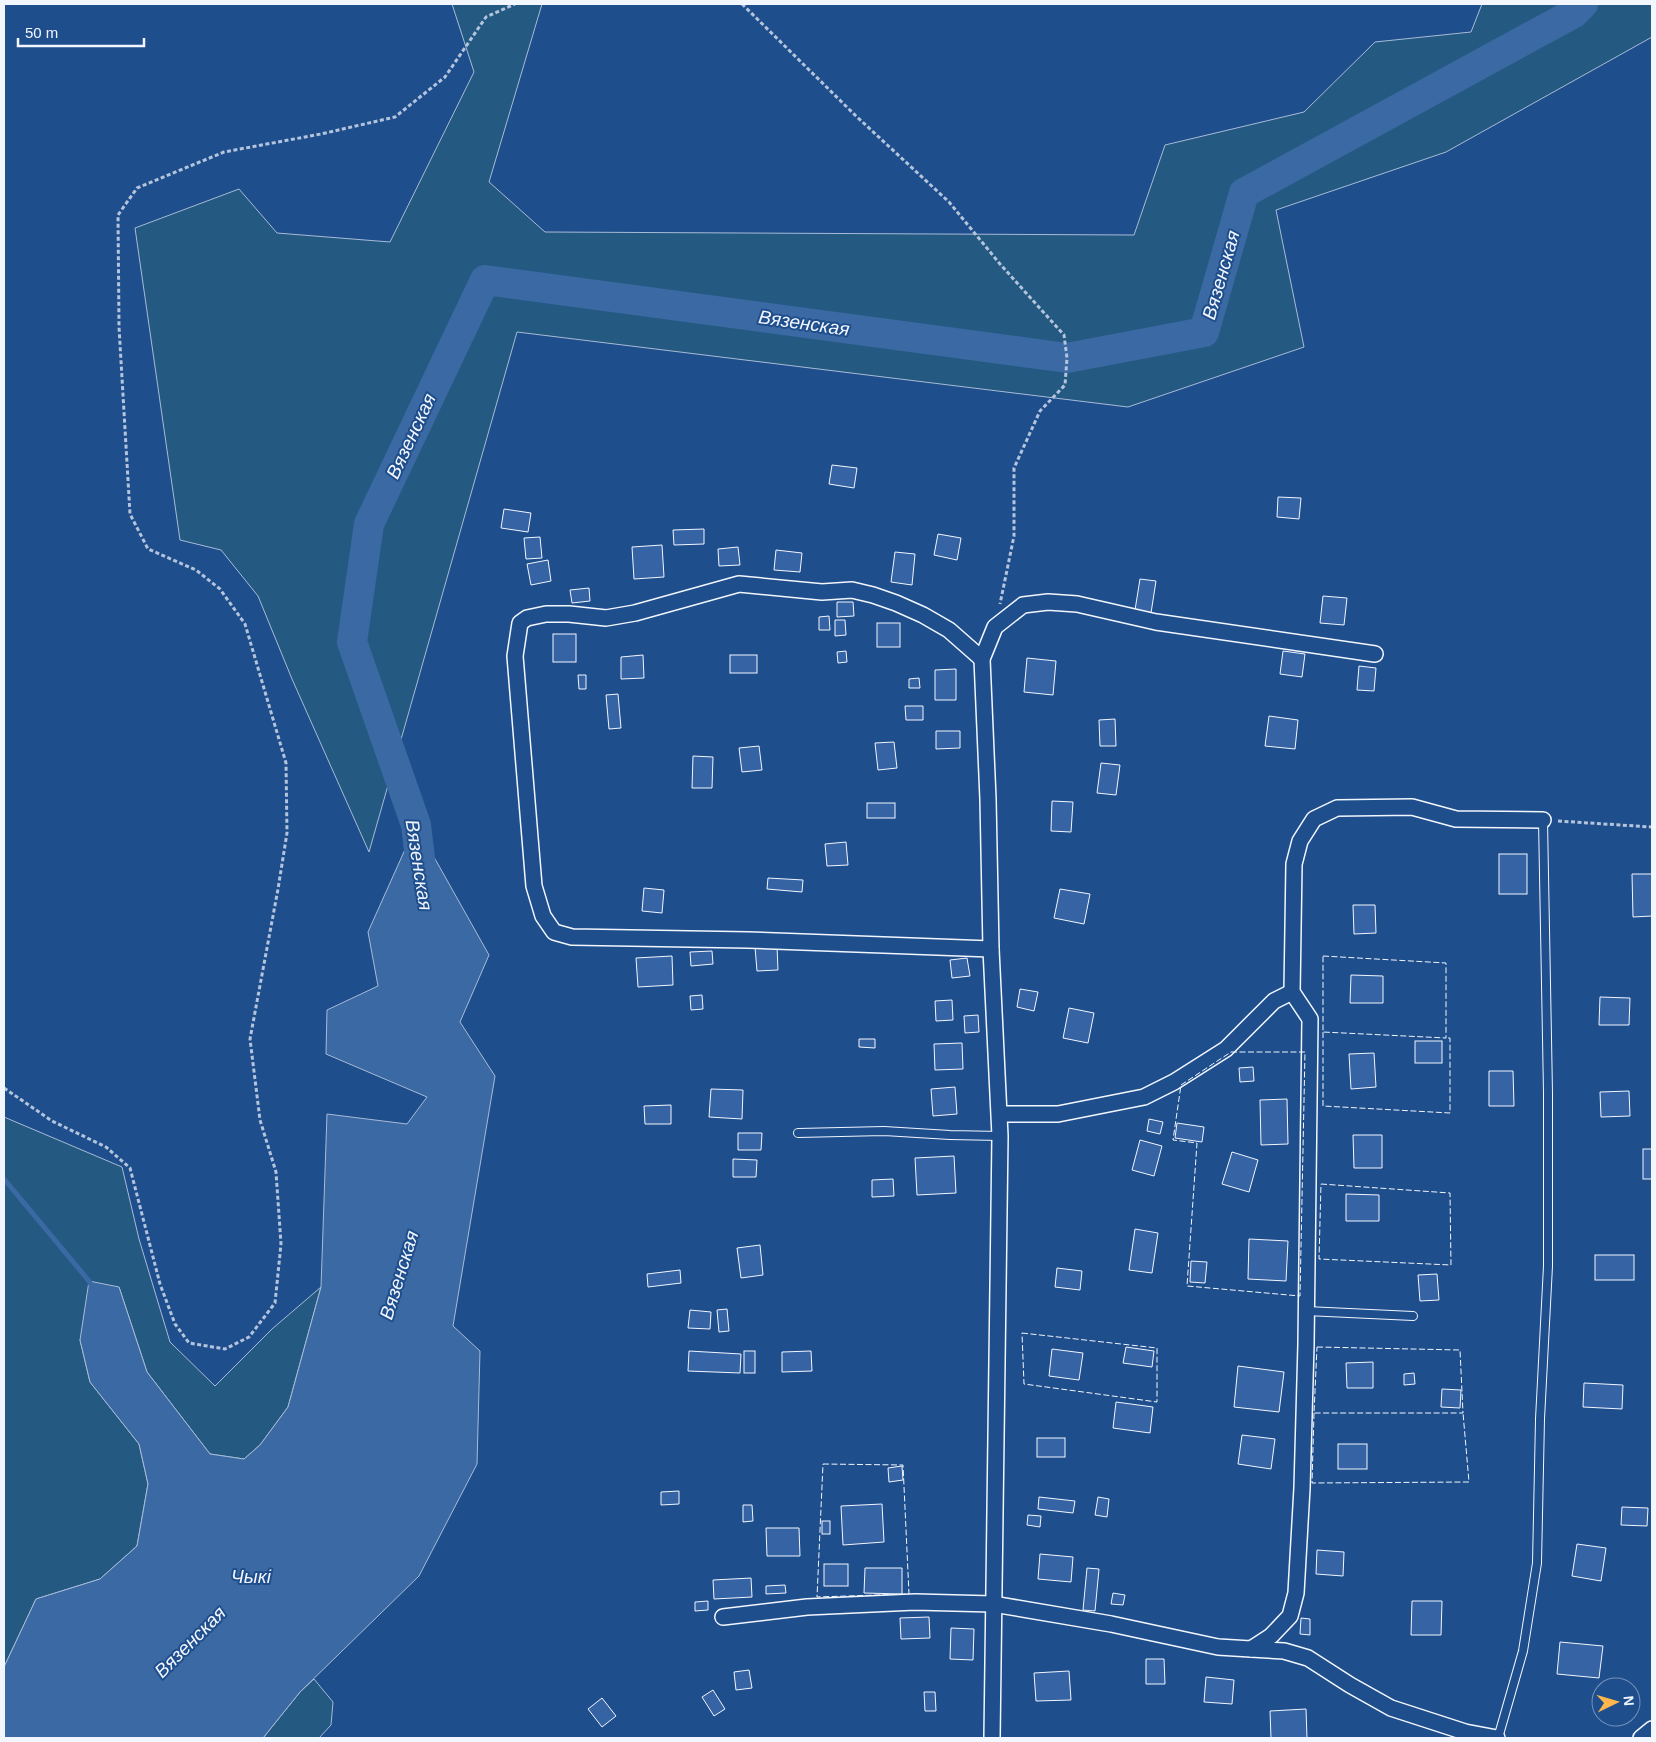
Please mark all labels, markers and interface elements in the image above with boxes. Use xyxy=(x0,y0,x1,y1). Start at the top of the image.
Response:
scale bar xyxy=(18,15,144,47)
text: 50 m xyxy=(25,24,58,41)
water label: Вязенская xyxy=(1198,228,1244,322)
water label: Вязенская xyxy=(757,306,851,340)
water label: Вязенская xyxy=(382,390,440,482)
water label: Вязенская xyxy=(401,818,437,912)
water label: Вязенская xyxy=(376,1228,422,1322)
water label: Чыкі xyxy=(231,1566,272,1587)
water label: Вязенская xyxy=(150,1602,230,1682)
north arrow xyxy=(1591,1677,1641,1727)
text: N xyxy=(1621,1695,1637,1707)

